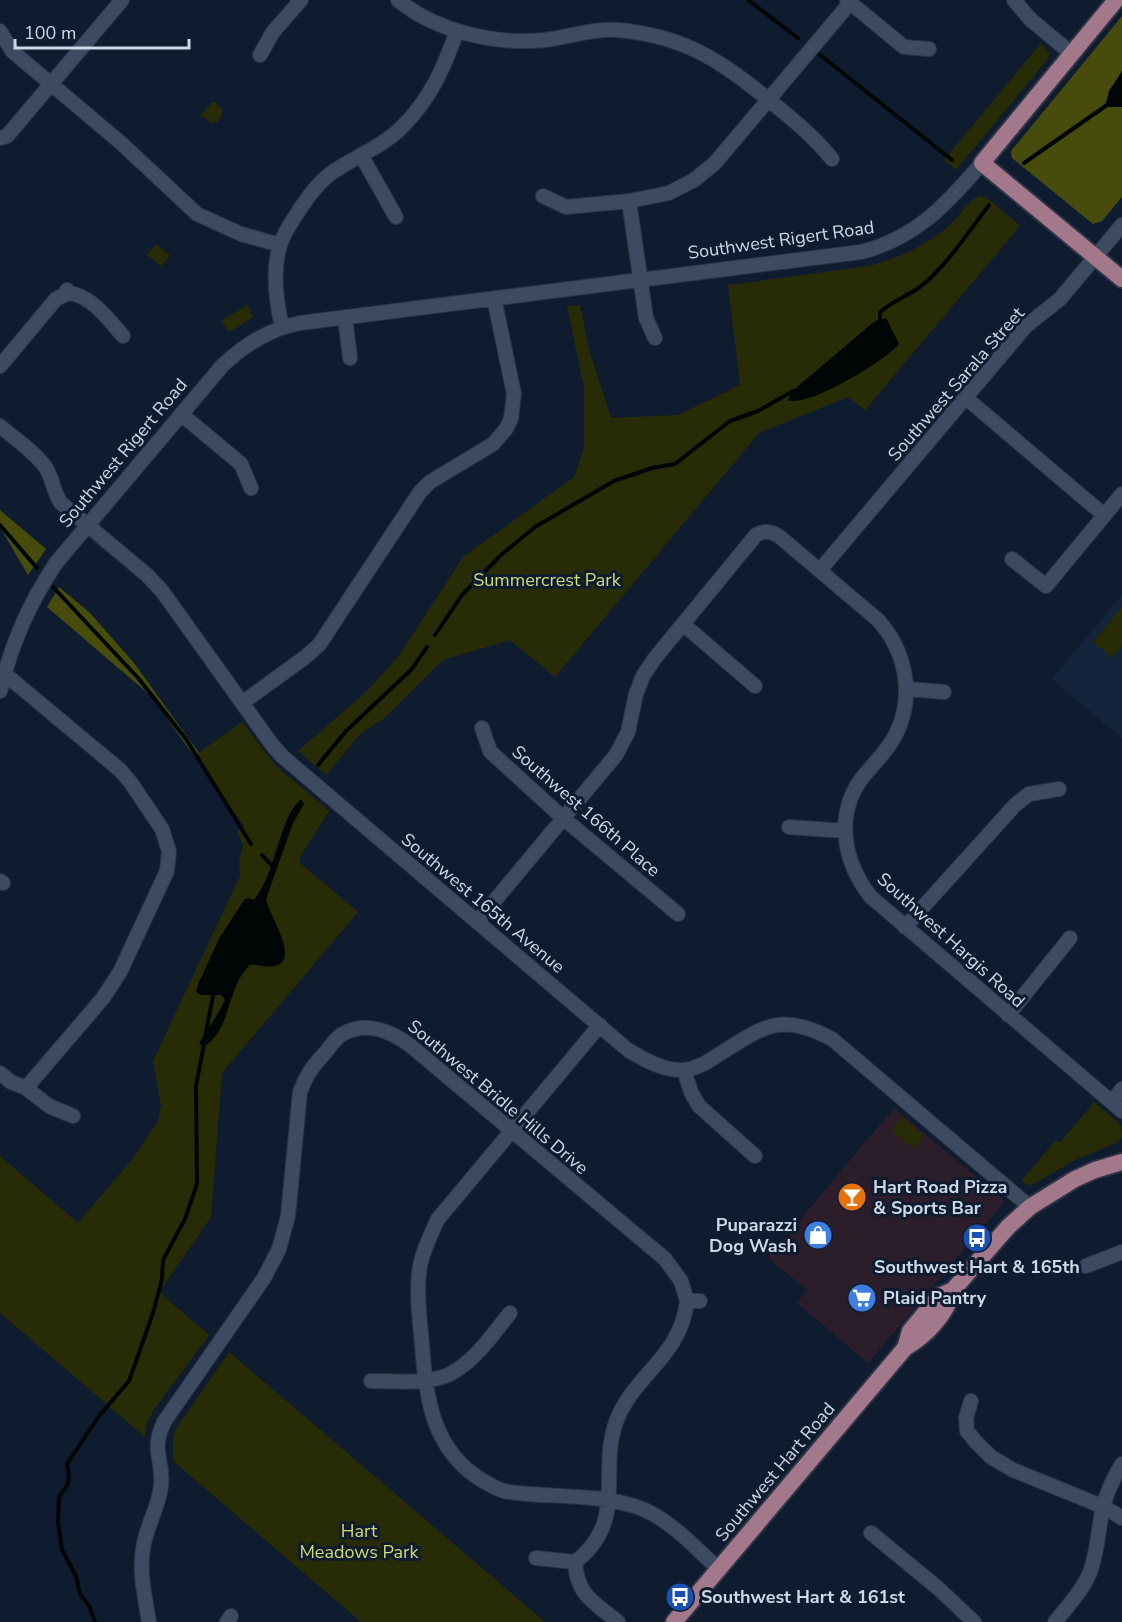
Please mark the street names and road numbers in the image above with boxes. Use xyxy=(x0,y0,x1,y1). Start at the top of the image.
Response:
street label: Southwest Rigert Road xyxy=(686,215,876,265)
street label: Southwest Sarala Street xyxy=(882,301,1030,466)
street label: Southwest Rigert Road xyxy=(53,373,193,533)
street label: Southwest 166th Place xyxy=(507,740,665,882)
street label: Southwest 165th Avenue xyxy=(396,827,570,979)
street label: Southwest Hargis Road xyxy=(872,867,1030,1013)
street label: Southwest Bridle Hills Drive xyxy=(403,1014,593,1180)
street label: Southwest Hart Road xyxy=(710,1397,840,1547)

